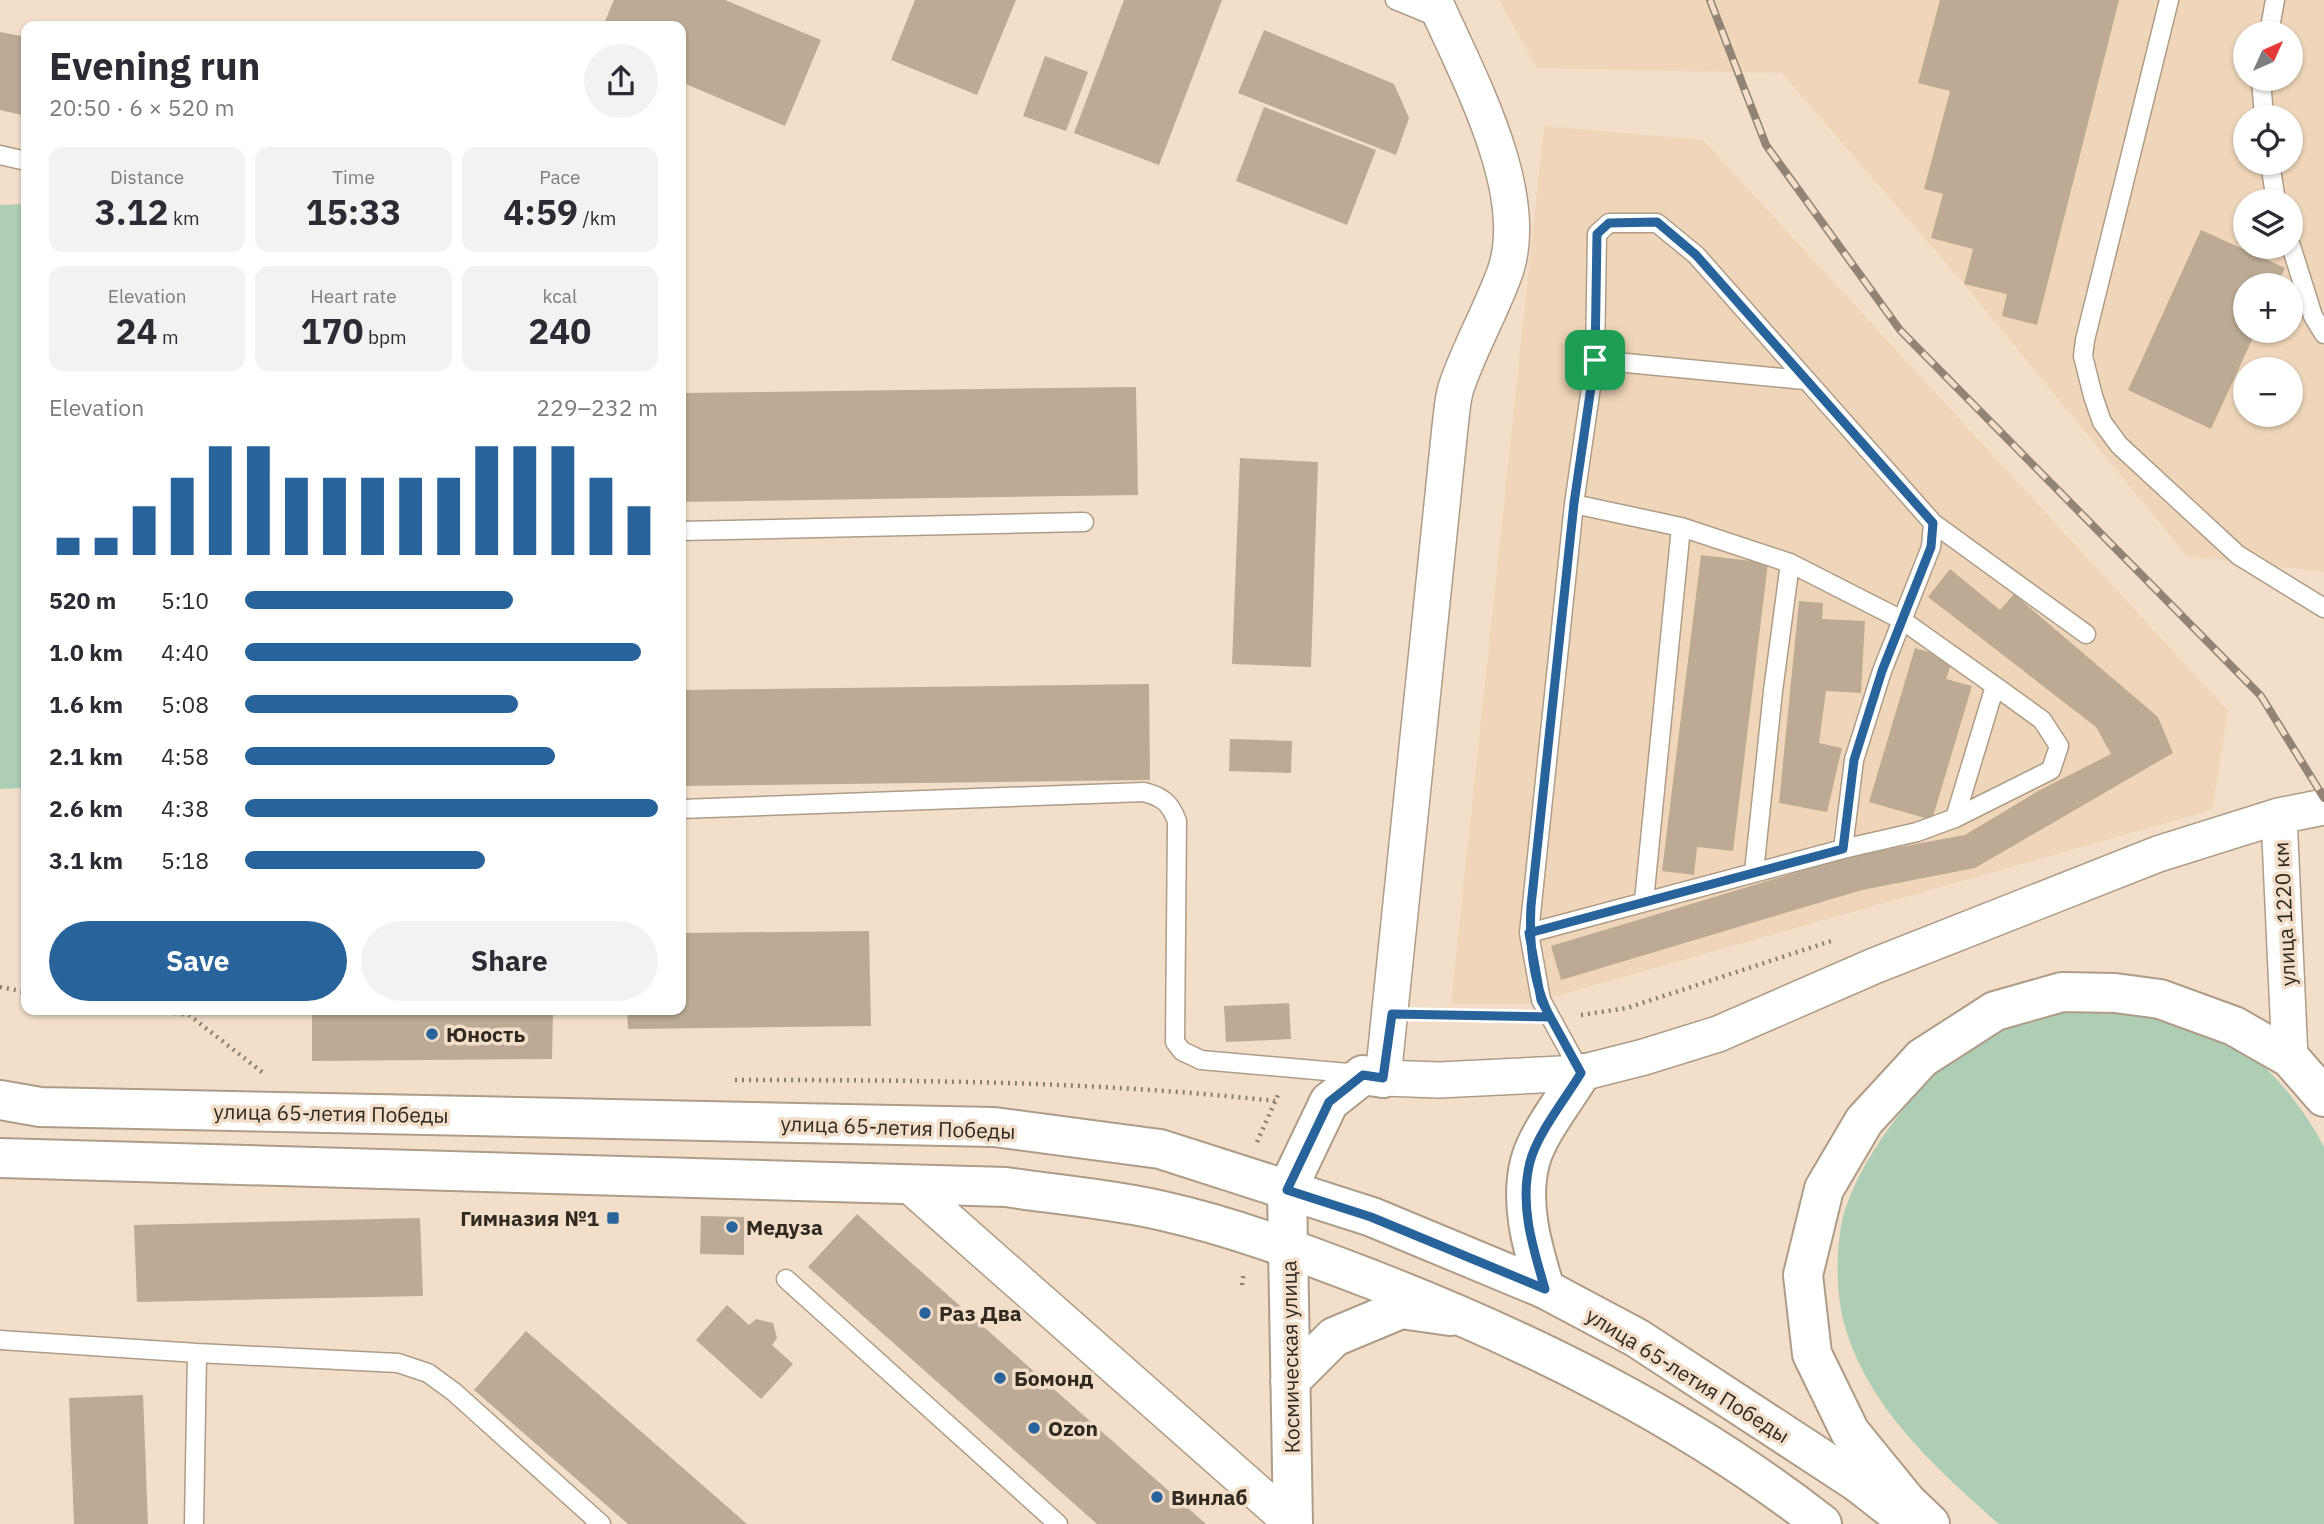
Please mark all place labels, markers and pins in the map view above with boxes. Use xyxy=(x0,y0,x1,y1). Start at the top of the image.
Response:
pin xyxy=(1565,330,1625,390)
place label: Юность xyxy=(446,1020,525,1048)
marker: Юность xyxy=(424,1026,440,1042)
place label: Гимназия №1 xyxy=(460,1204,599,1232)
marker: Гимназия №1 xyxy=(605,1210,621,1226)
place label: Медуза xyxy=(746,1213,823,1241)
marker: Медуза xyxy=(724,1219,740,1235)
place label: Раз Два xyxy=(939,1299,1022,1327)
marker: Раз Два xyxy=(917,1305,933,1321)
place label: Бомонд xyxy=(1014,1364,1094,1392)
marker: Бомонд xyxy=(992,1370,1008,1386)
place label: Ozon xyxy=(1048,1414,1098,1442)
marker: Ozon xyxy=(1026,1420,1042,1436)
place label: Винлаб xyxy=(1171,1483,1247,1511)
marker: Винлаб xyxy=(1149,1489,1165,1505)

